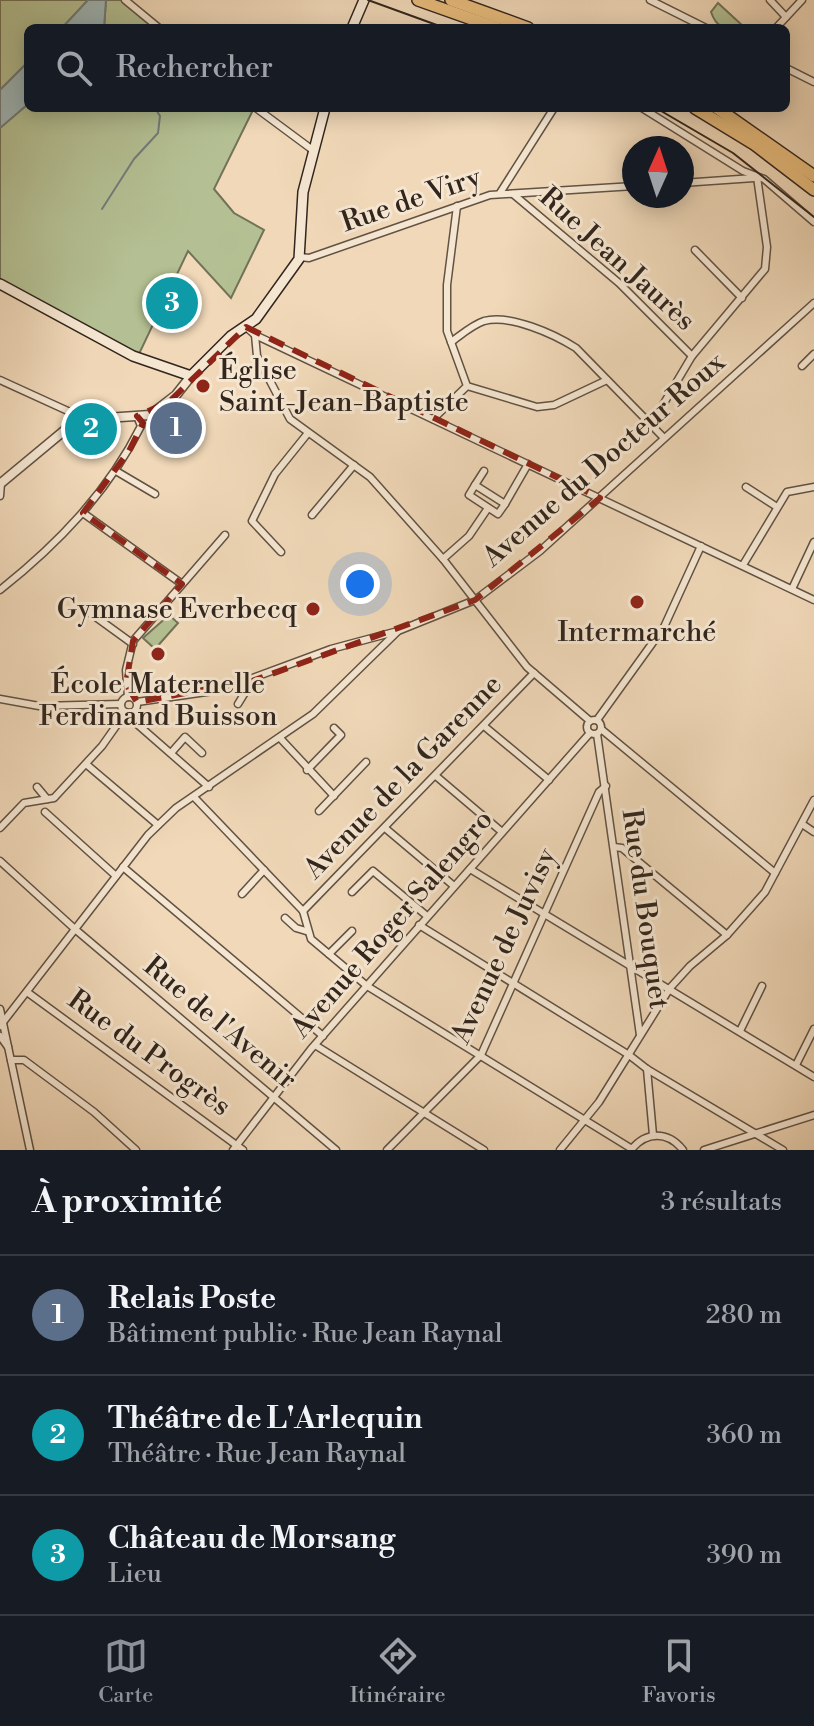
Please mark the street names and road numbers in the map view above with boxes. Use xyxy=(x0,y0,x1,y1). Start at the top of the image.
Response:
street label: Rue de Viry xyxy=(337,160,486,240)
street label: Rue Jean Jaurès xyxy=(532,180,702,338)
street label: Avenue du Docteur Roux xyxy=(475,345,733,576)
street label: Avenue de la Garenne xyxy=(296,668,510,887)
street label: Avenue Roger Salengro xyxy=(283,803,501,1046)
street label: Rue du Bouquet xyxy=(614,807,676,1011)
street label: Avenue de Juvisy xyxy=(443,842,565,1050)
street label: Rue de l'Avenir xyxy=(136,949,304,1097)
street label: Rue du Progrès xyxy=(61,982,237,1124)

